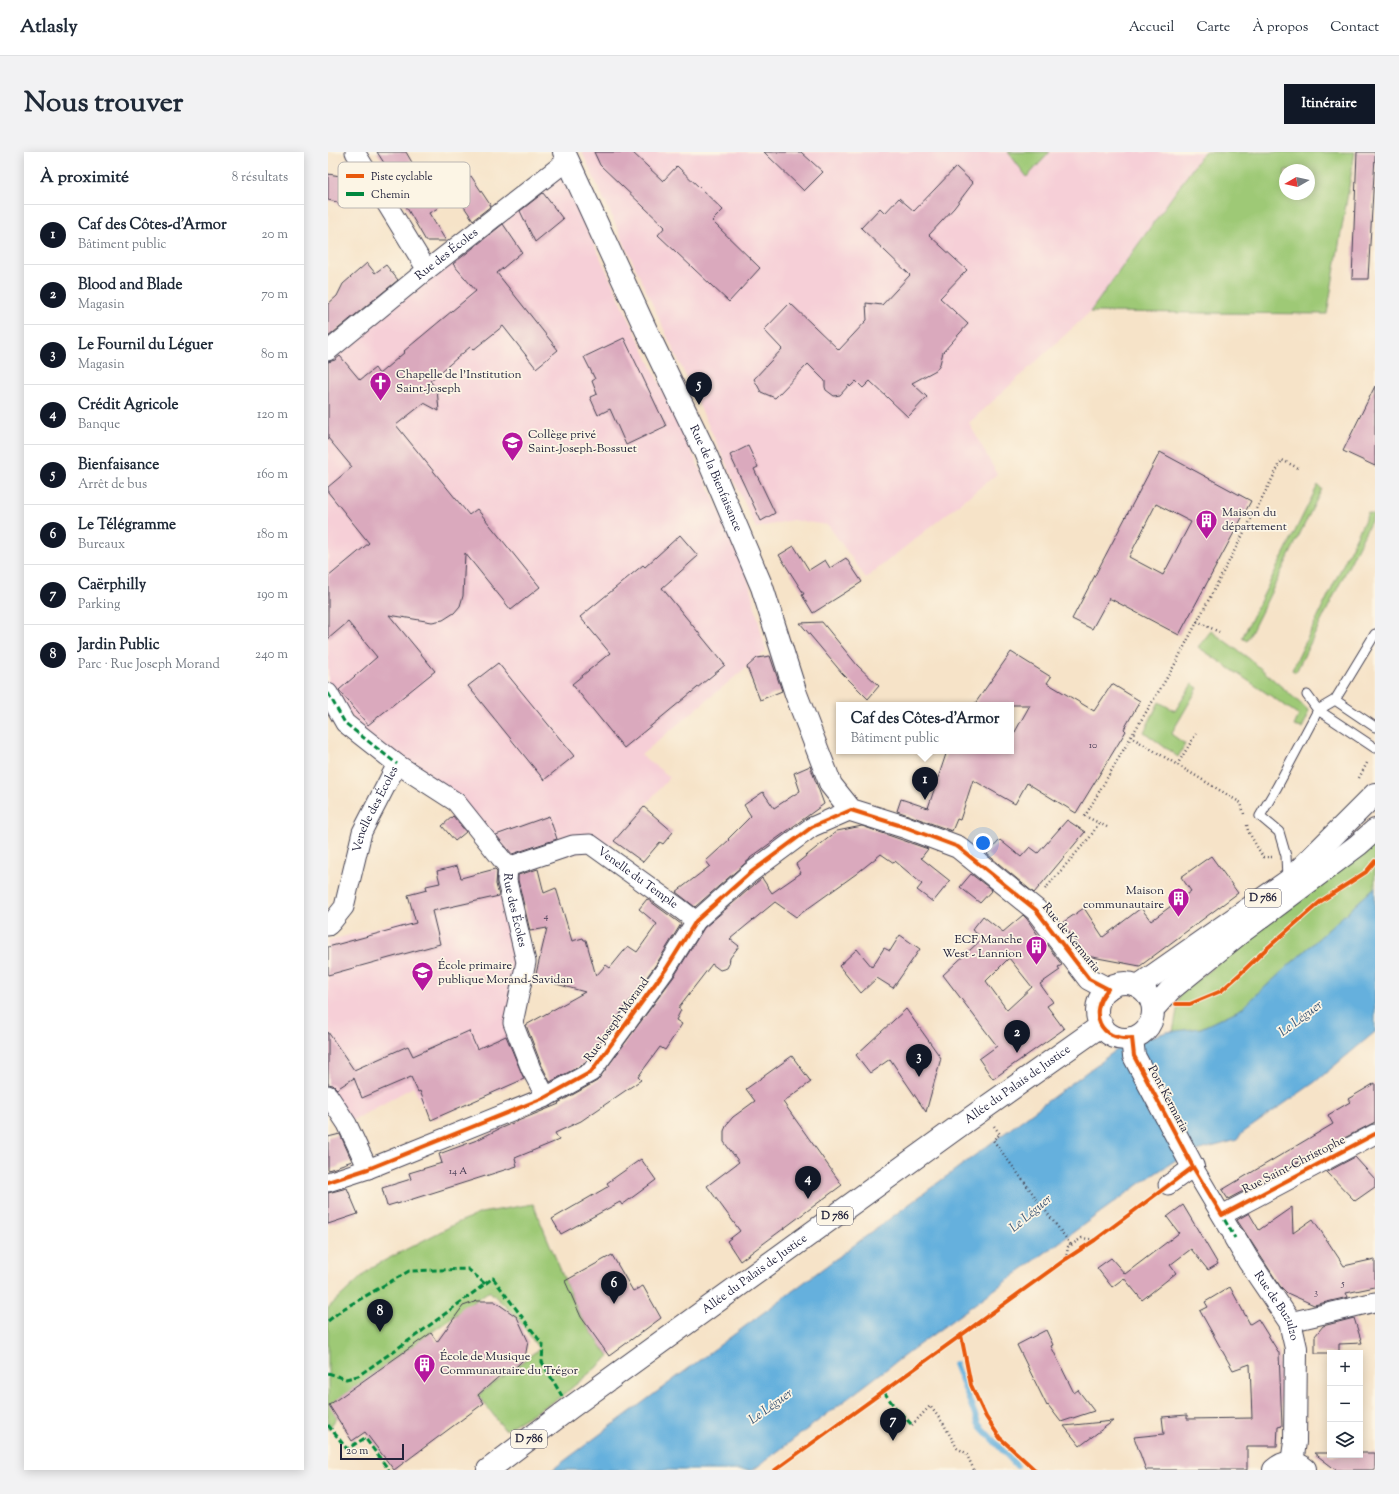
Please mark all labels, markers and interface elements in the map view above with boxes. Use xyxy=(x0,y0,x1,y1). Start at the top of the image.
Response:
text: Atlasly xyxy=(20,14,78,41)
text: Accueil xyxy=(1129,18,1174,38)
text: Carte xyxy=(1196,18,1230,38)
text: À propos xyxy=(1252,18,1308,38)
text: Contact xyxy=(1330,18,1379,38)
text: Nous trouver xyxy=(24,84,183,124)
button: Itinéraire xyxy=(1284,84,1375,124)
legend xyxy=(338,162,470,208)
north arrow xyxy=(1279,164,1315,200)
text: À proximité xyxy=(40,166,129,190)
text: 8 résultats xyxy=(232,169,288,187)
text: Piste cyclable xyxy=(371,169,433,185)
text: Chemin xyxy=(371,187,411,203)
text: Caf des Côtes-d'Armor xyxy=(78,215,227,236)
street label: Rue des Écoles xyxy=(411,224,482,285)
text: 1 xyxy=(51,226,55,244)
text: 20 m xyxy=(262,226,288,244)
text: Bâtiment public xyxy=(78,236,166,254)
text: Blood and Blade xyxy=(78,275,182,296)
text: 2 xyxy=(50,286,56,304)
text: 70 m xyxy=(261,286,288,304)
text: Magasin xyxy=(78,296,125,314)
text: Le Fournil du Léguer xyxy=(78,335,213,356)
text: 3 xyxy=(50,346,56,364)
text: 80 m xyxy=(261,346,288,364)
text: Magasin xyxy=(78,356,125,374)
place label: Chapelle de l'Institution Saint-Joseph xyxy=(396,366,522,398)
church icon: Chapelle de l'Institution Saint-Joseph xyxy=(367,369,393,402)
pin: 5 xyxy=(686,372,712,405)
text: Crédit Agricole xyxy=(78,395,178,416)
text: 4 xyxy=(50,406,56,424)
text: 120 m xyxy=(257,406,288,424)
text: Banque xyxy=(78,416,120,434)
street label: Rue de la Bienfaisance xyxy=(684,422,747,535)
place label: Collège privé Saint-Joseph-Bossuet xyxy=(528,426,637,458)
school or university icon: Collège privé Saint-Joseph-Bossuet xyxy=(499,429,525,462)
text: Bienfaisance xyxy=(78,455,159,476)
text: 5 xyxy=(51,466,55,484)
text: 160 m xyxy=(257,466,288,484)
text: Arrêt de bus xyxy=(78,476,147,494)
place label: Maison du département xyxy=(1222,504,1287,536)
building icon: Maison du département xyxy=(1193,507,1219,540)
text: Le Télégramme xyxy=(78,515,176,536)
text: 6 xyxy=(50,526,56,544)
text: 180 m xyxy=(257,526,288,544)
text: Bureaux xyxy=(78,536,125,554)
text: Caërphilly xyxy=(78,575,146,596)
text: 7 xyxy=(50,586,56,604)
text: 190 m xyxy=(257,586,288,604)
text: Parking xyxy=(78,596,120,614)
text: Jardin Public xyxy=(78,635,160,656)
text: 8 xyxy=(50,646,56,664)
text: 240 m xyxy=(255,646,288,664)
text: Parc · Rue Joseph Morand xyxy=(78,656,220,674)
popup xyxy=(836,702,1014,754)
text: Caf des Côtes-d'Armor xyxy=(851,709,999,730)
text: Bâtiment public xyxy=(851,730,939,748)
house number: 10 xyxy=(1089,738,1097,753)
street label: Venelle des Écoles xyxy=(348,763,403,854)
pin: 1 xyxy=(912,767,938,800)
your location xyxy=(973,833,993,853)
street label: Venelle du Temple xyxy=(593,843,682,914)
street label: Rue des Écoles xyxy=(498,872,531,949)
place label: Maison communautaire xyxy=(1083,882,1164,914)
building icon: Maison communautaire xyxy=(1166,885,1192,918)
road number: D 786 xyxy=(1245,889,1281,907)
street label: Rue de Kermaria xyxy=(1037,899,1105,977)
house number: 4 xyxy=(543,909,549,924)
place label: ECF Manche West - Lannion xyxy=(942,931,1022,963)
building icon: ECF Manche West - Lannion xyxy=(1024,934,1050,967)
place label: École primaire publique Morand-Savidan xyxy=(438,957,573,989)
school or university icon: École primaire publique Morand-Savidan xyxy=(409,960,435,993)
street label: Rue Joseph Morand xyxy=(580,974,654,1066)
water label: Le Léguer xyxy=(1275,996,1327,1041)
pin: 2 xyxy=(1004,1020,1030,1053)
street label: Allée du Palais de Justice xyxy=(961,1041,1075,1129)
pin: 3 xyxy=(906,1044,932,1077)
street label: Pont Kermaria xyxy=(1143,1062,1193,1136)
street label: Rue Saint-Christophe xyxy=(1239,1131,1349,1199)
house number: 14 A xyxy=(449,1164,467,1179)
pin: 4 xyxy=(795,1166,821,1199)
water label: Le Léguer xyxy=(1006,1191,1056,1237)
road number: D 786 xyxy=(817,1207,853,1225)
street label: Allée du Palais de Justice xyxy=(698,1229,812,1318)
street label: Rue de Buzulzo xyxy=(1249,1267,1303,1343)
pin: 6 xyxy=(601,1271,627,1304)
house number: 5 xyxy=(1340,1276,1345,1291)
house number: 3 xyxy=(1314,1285,1318,1300)
pin: 8 xyxy=(367,1299,393,1332)
place label: École de Musique Communautaire du Trégor xyxy=(440,1348,579,1380)
map controls xyxy=(1327,1350,1363,1458)
button: + xyxy=(1327,1350,1363,1386)
building icon: École de Musique Communautaire du Trégor xyxy=(412,1351,438,1384)
water label: Le Léguer xyxy=(745,1385,797,1429)
button: − xyxy=(1327,1386,1363,1422)
pin: 7 xyxy=(880,1408,906,1441)
button: layers xyxy=(1327,1422,1363,1458)
road number: D 786 xyxy=(511,1430,547,1448)
scale bar xyxy=(340,1442,404,1461)
text: 20 m xyxy=(346,1443,368,1459)

